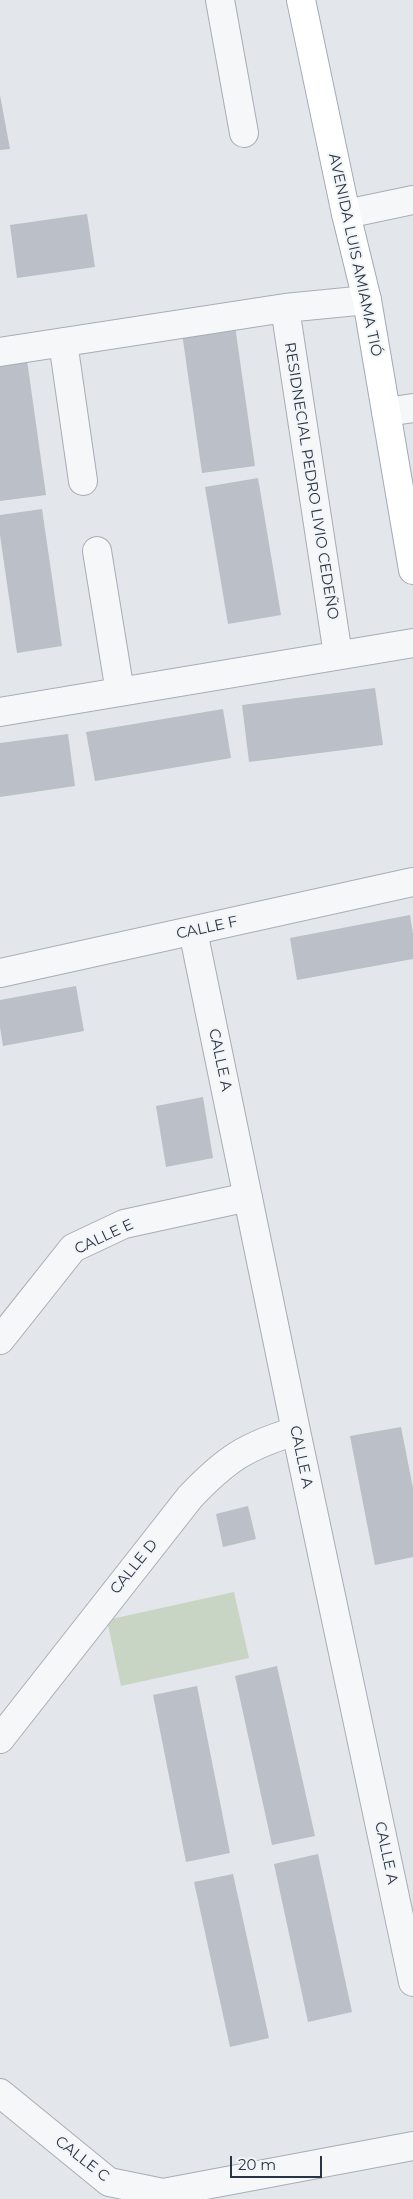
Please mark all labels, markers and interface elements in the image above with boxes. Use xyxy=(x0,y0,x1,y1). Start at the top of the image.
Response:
street label: AVENIDA LUIS AMIAMA TIÓ xyxy=(325,152,385,358)
street label: RESIDNECIAL PEDRO LIVIO CEDEÑO xyxy=(280,341,342,621)
street label: CALLE F xyxy=(175,913,239,943)
street label: CALLE A xyxy=(205,1027,235,1093)
street label: CALLE E xyxy=(72,1216,136,1258)
street label: CALLE A xyxy=(286,1424,316,1490)
street label: CALLE D xyxy=(107,1536,161,1598)
street label: CALLE A xyxy=(371,1820,401,1886)
street label: CALLE C xyxy=(51,2132,113,2186)
scale bar xyxy=(233,2146,326,2178)
text: 20 m xyxy=(238,2155,276,2174)

